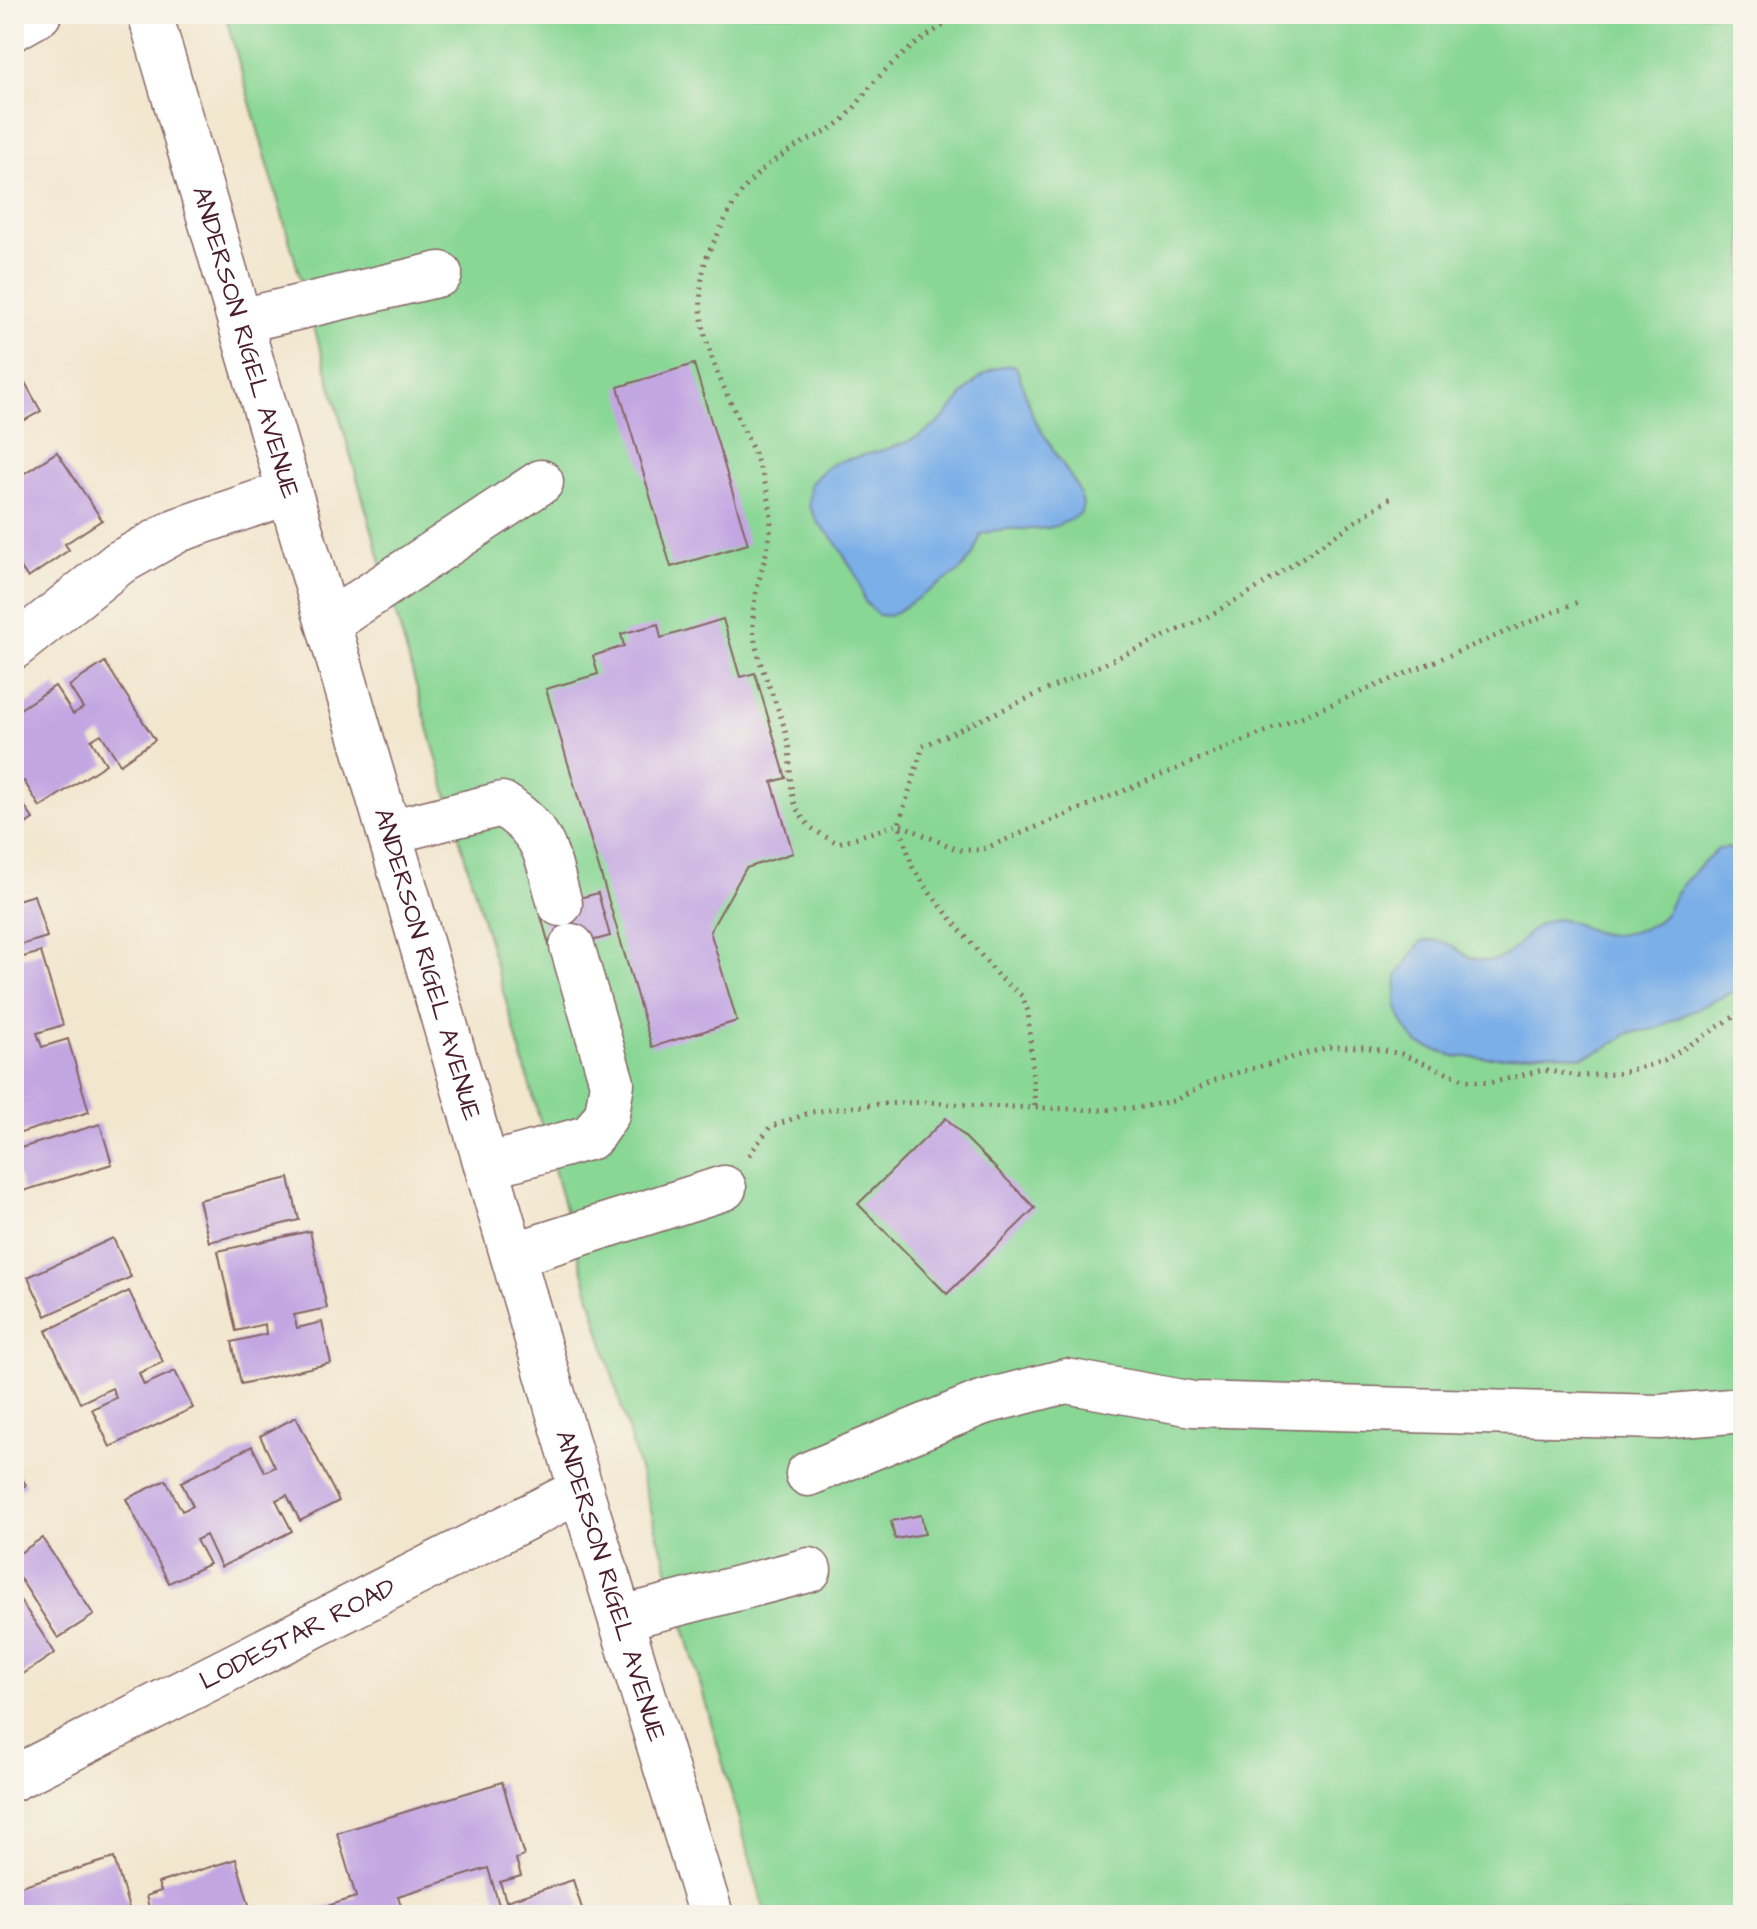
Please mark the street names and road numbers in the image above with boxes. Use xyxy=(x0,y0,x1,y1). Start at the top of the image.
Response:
street label: ANDERSON RIGEL AVENUE xyxy=(183,182,308,503)
street label: ANDERSON RIGEL AVENUE xyxy=(365,804,490,1125)
street label: ANDERSON RIGEL AVENUE xyxy=(546,1426,675,1746)
street label: LODESTAR ROAD xyxy=(193,1569,402,1699)

